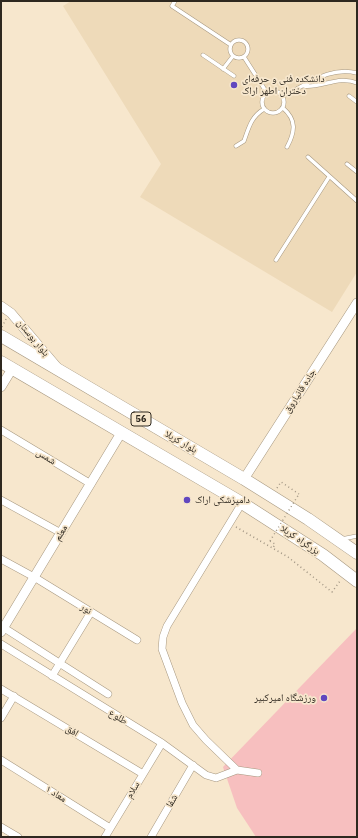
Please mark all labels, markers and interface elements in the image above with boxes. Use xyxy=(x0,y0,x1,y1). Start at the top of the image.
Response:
place label: دانشکده فنی و حرفه‌ای دختران اطهر اراک xyxy=(242,73,325,96)
marker: دانشکده فنی و حرفه‌ای دختران اطهر اراک xyxy=(229,80,239,90)
street label: بلوار بوستان xyxy=(14,317,52,359)
street label: جاده قانیاروق xyxy=(281,367,319,415)
road number: 56 xyxy=(131,412,151,426)
street label: بلوار کربلا xyxy=(163,428,199,456)
street label: شمس xyxy=(34,446,58,468)
place label: دامپزشکی اراک xyxy=(195,494,250,506)
marker: دامپزشکی اراک xyxy=(182,495,192,505)
street label: معلم xyxy=(52,523,70,543)
street label: بزرگراه کربلا xyxy=(278,523,322,557)
street label: نور xyxy=(78,601,94,617)
place label: ورزشگاه امیرکبیر xyxy=(254,692,316,704)
marker: ورزشگاه امیرکبیر xyxy=(319,693,329,703)
street label: طلوع xyxy=(106,707,130,727)
street label: افق xyxy=(63,723,81,739)
street label: سلام xyxy=(123,779,143,801)
street label: معاد ۱ xyxy=(43,783,69,805)
street label: شفا xyxy=(164,792,180,810)

